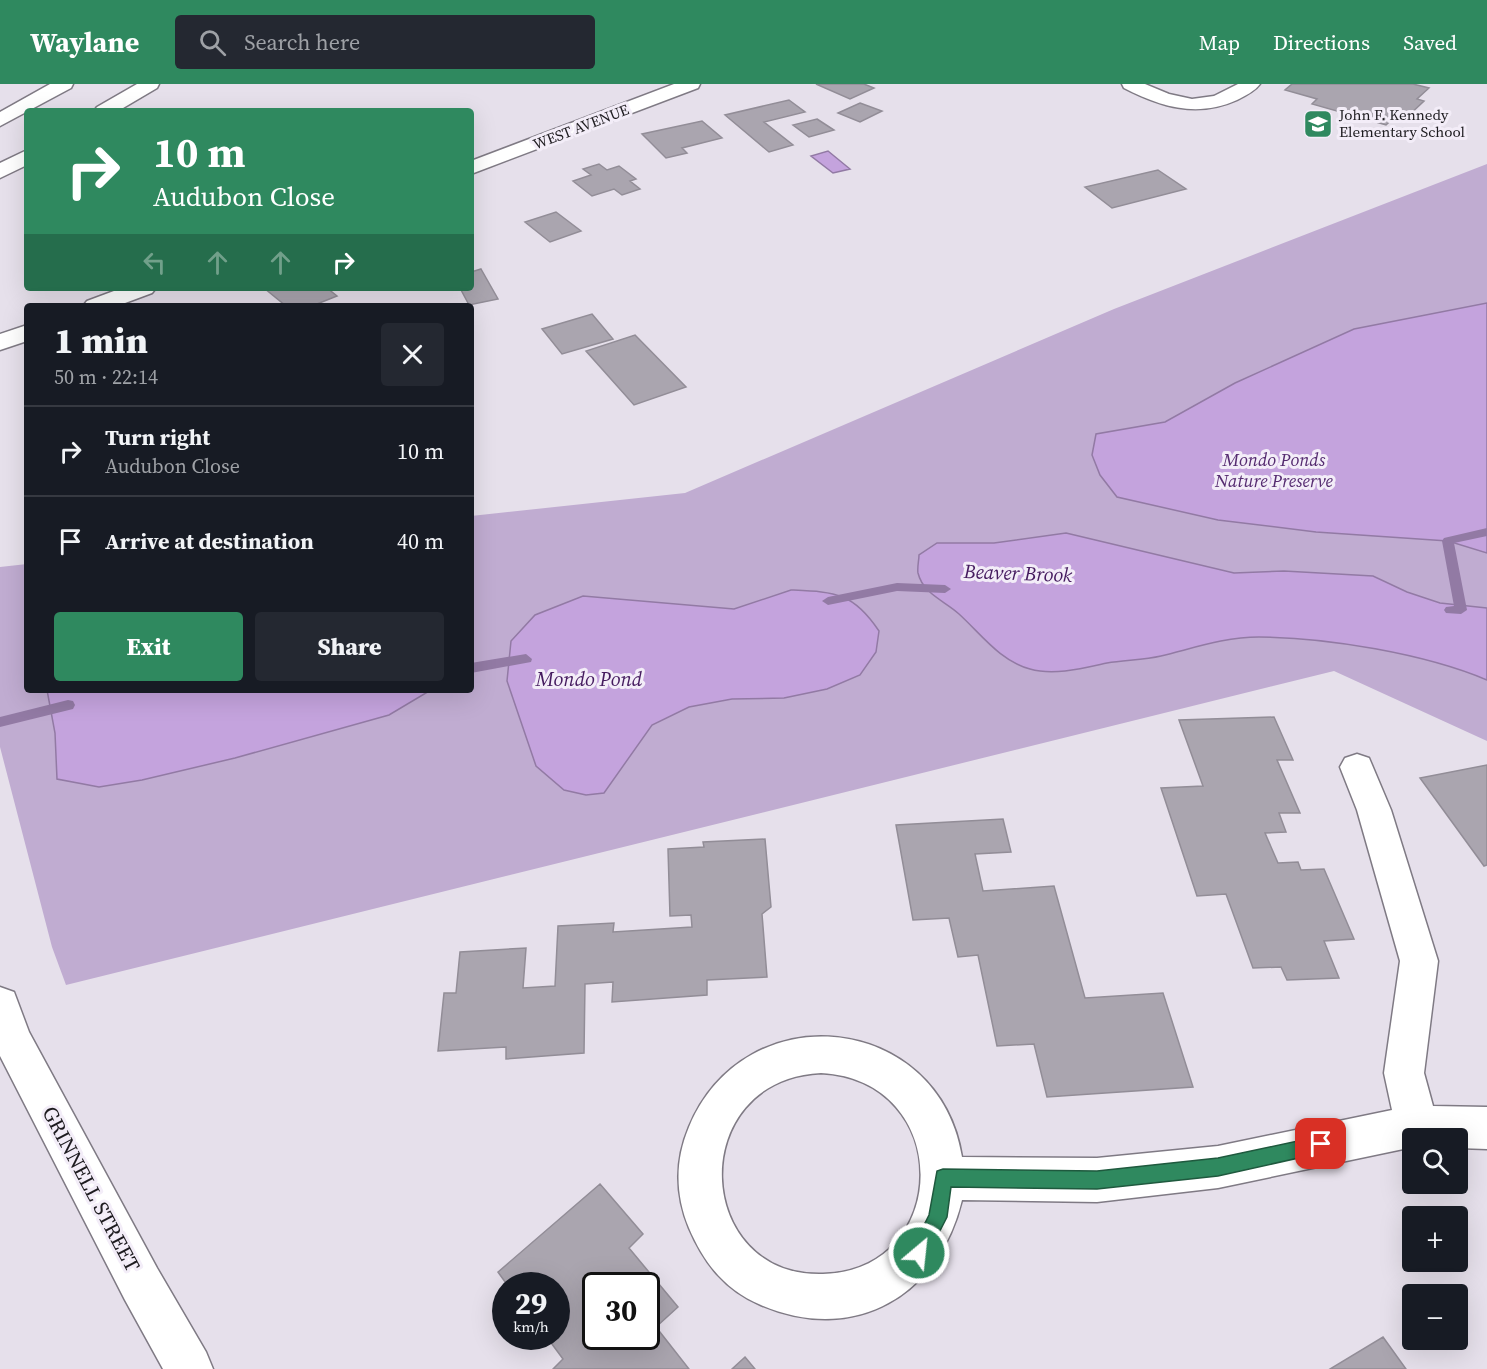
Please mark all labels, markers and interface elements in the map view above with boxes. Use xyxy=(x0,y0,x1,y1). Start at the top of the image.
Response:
search box xyxy=(175,15,595,69)
text: Waylane xyxy=(30,23,139,61)
icon: search xyxy=(196,26,229,59)
text: Search here xyxy=(244,27,360,57)
text: Map xyxy=(1199,28,1240,57)
text: Directions xyxy=(1273,28,1370,57)
text: Saved xyxy=(1403,28,1457,57)
street label: WEST AVENUE xyxy=(530,99,632,154)
place label: John F. Kennedy Elementary School xyxy=(1338,104,1466,142)
school or university icon: John F. Kennedy Elementary School xyxy=(1302,108,1334,140)
text: 10 m xyxy=(153,123,246,181)
icon: right xyxy=(54,132,132,210)
text: Audubon Close xyxy=(153,178,335,215)
icon: left xyxy=(138,246,171,279)
icon: ahead xyxy=(201,246,234,279)
icon: ahead xyxy=(264,246,297,279)
icon: right xyxy=(327,246,360,279)
text: 1 min xyxy=(54,316,148,365)
button: close xyxy=(381,323,444,386)
text: 50 m · 22:14 xyxy=(54,363,158,391)
text: Turn right xyxy=(105,422,210,452)
icon: right xyxy=(54,435,87,468)
text: 10 m xyxy=(397,436,444,466)
park label: Mondo Ponds Nature Preserve xyxy=(1214,447,1334,493)
text: Audubon Close xyxy=(105,452,240,480)
icon: arrive xyxy=(54,525,87,558)
text: Arrive at destination xyxy=(105,526,314,556)
text: 40 m xyxy=(397,526,444,556)
water label: Beaver Brook xyxy=(962,557,1073,589)
button: Exit xyxy=(54,612,243,681)
button: Share xyxy=(255,612,444,681)
water label: Mondo Pond xyxy=(535,665,643,693)
street label: GRINNELL STREET xyxy=(36,1101,147,1277)
pin xyxy=(1295,1118,1346,1169)
icon: arrive xyxy=(1304,1127,1337,1160)
map controls xyxy=(1402,1128,1468,1350)
button: search xyxy=(1402,1128,1468,1194)
button: + xyxy=(1402,1206,1468,1272)
position arrow xyxy=(887,1221,951,1285)
speed limit sign: 30 xyxy=(582,1272,660,1350)
text: 29 xyxy=(515,1283,547,1324)
button: − xyxy=(1402,1284,1468,1350)
text: km/h xyxy=(513,1316,549,1337)

